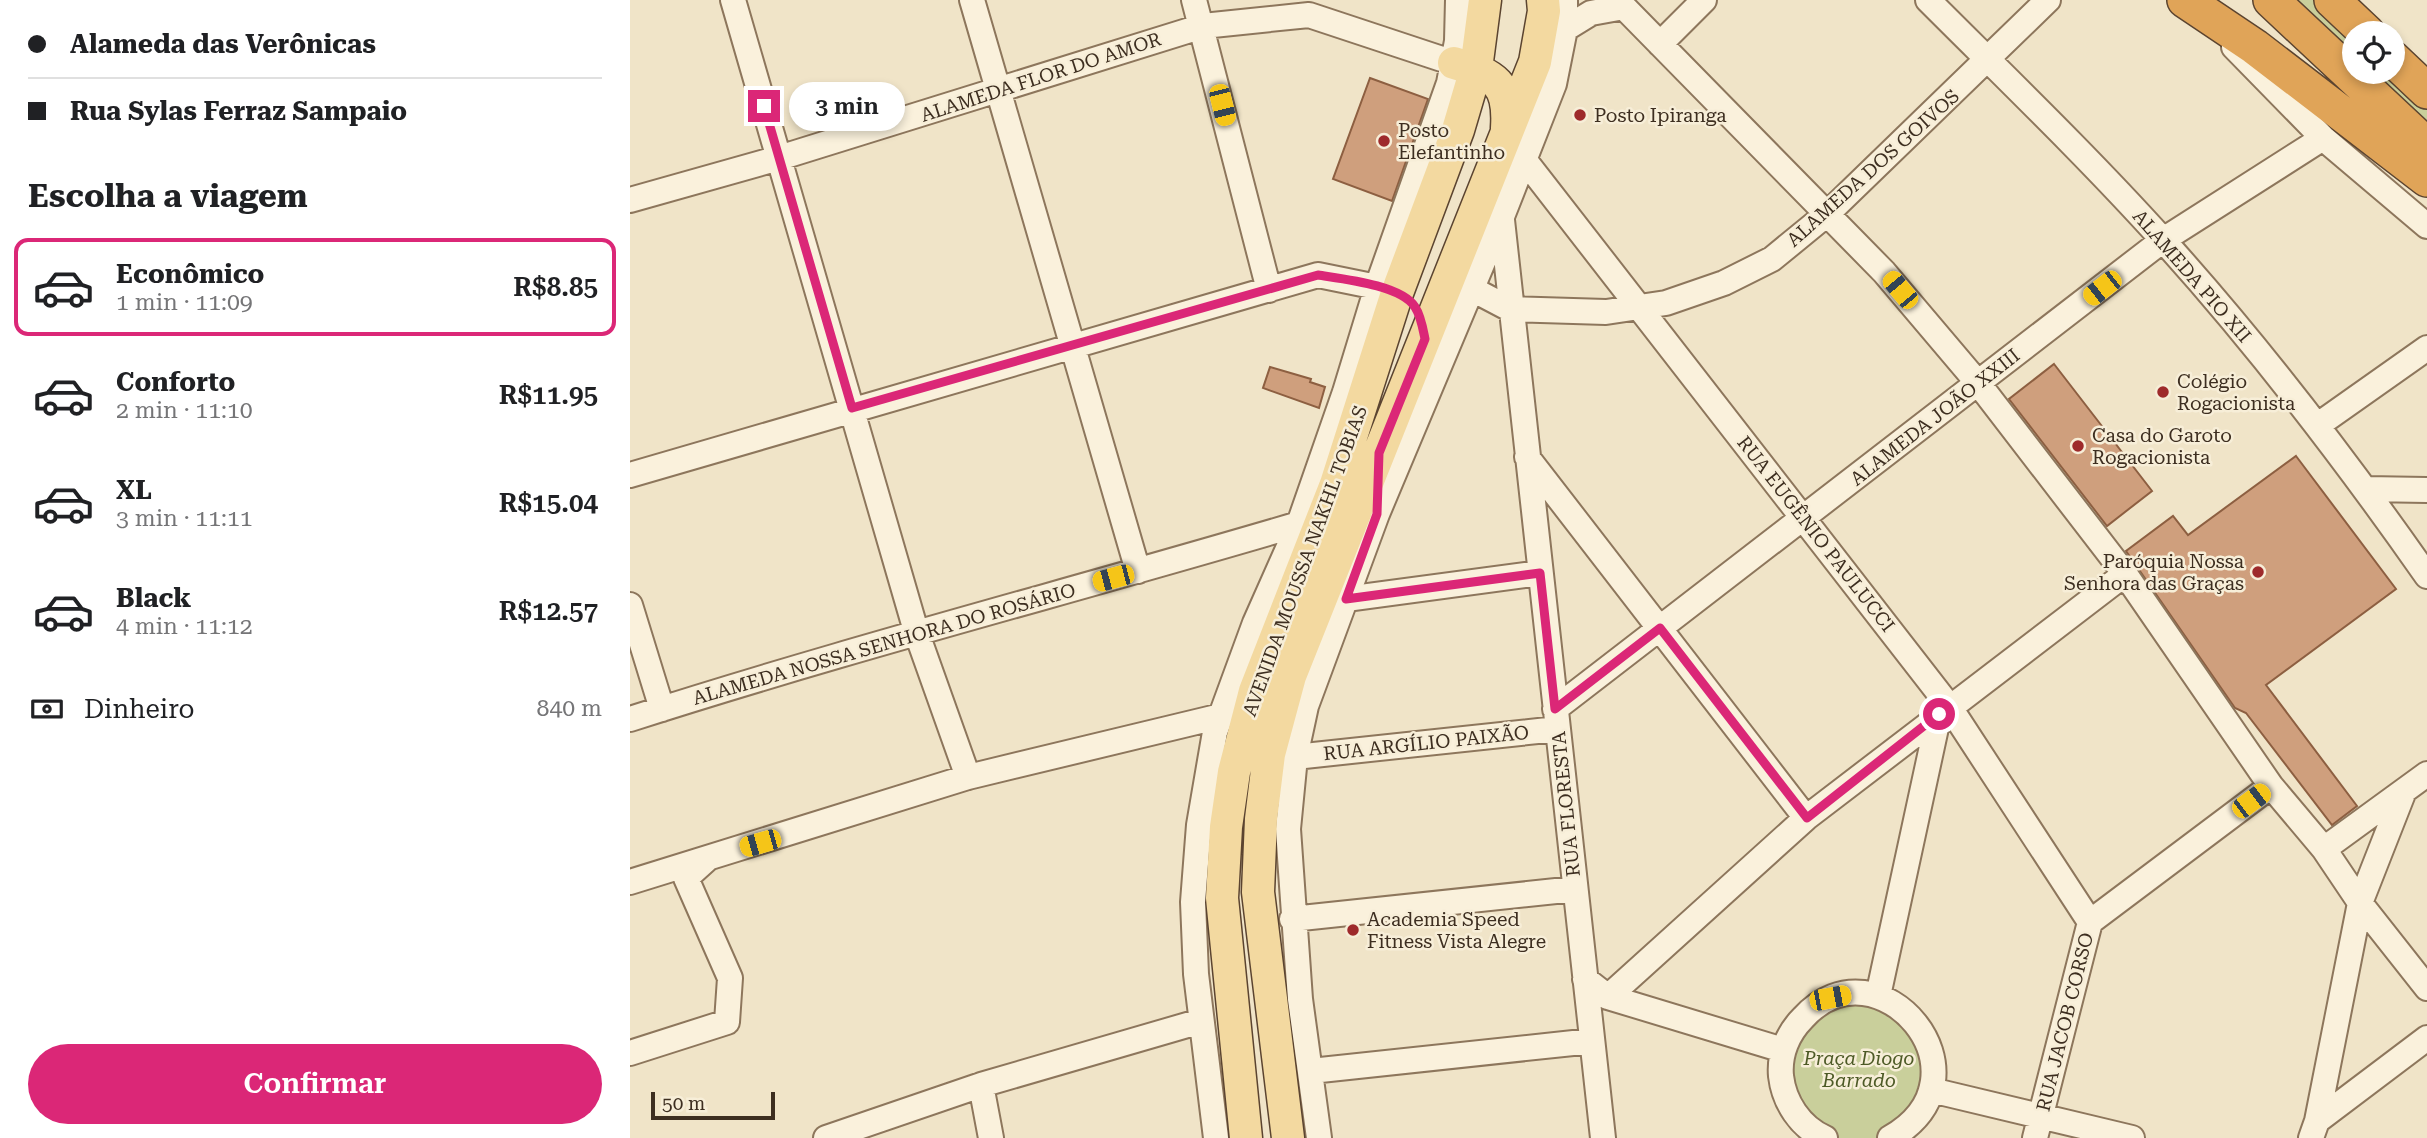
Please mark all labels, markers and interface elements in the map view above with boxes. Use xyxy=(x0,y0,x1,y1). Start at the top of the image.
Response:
map controls xyxy=(2342,21,2405,84)
button: locate xyxy=(2342,21,2405,84)
street label: ALAMEDA FLOR DO AMOR xyxy=(918,27,1164,127)
text: Alameda das Verônicas xyxy=(70,29,376,59)
callout: 3 min xyxy=(788,82,904,130)
car xyxy=(1207,82,1238,128)
street label: ALAMEDA DOS GOIVOS xyxy=(1782,84,1964,252)
route end xyxy=(748,90,780,122)
text: 3 min xyxy=(815,93,879,120)
text: Rua Sylas Ferraz Sampaio xyxy=(70,96,407,126)
place label: Posto Ipiranga xyxy=(1594,104,1727,127)
marker: Posto Ipiranga xyxy=(1572,107,1588,123)
place label: Posto Elefantinho xyxy=(1398,119,1505,164)
marker: Posto Elefantinho xyxy=(1376,133,1392,149)
text: Escolha a viagem xyxy=(28,177,308,215)
street label: ALAMEDA PIO XII xyxy=(2128,205,2256,347)
icon: car xyxy=(32,256,95,319)
text: Econômico xyxy=(116,259,264,289)
car xyxy=(1879,267,1922,313)
car xyxy=(2079,267,2126,309)
text: R$8.85 xyxy=(513,272,598,302)
text: 1 min · 11:09 xyxy=(116,289,253,316)
street label: ALAMEDA JOÃO XXIII xyxy=(1846,344,2024,490)
icon: car xyxy=(32,364,95,427)
text: Conforto xyxy=(116,367,235,397)
place label: Colégio Rogacionista xyxy=(2177,370,2296,415)
text: R$11.95 xyxy=(499,380,598,410)
marker: Colégio Rogacionista xyxy=(2155,384,2171,400)
text: 2 min · 11:10 xyxy=(116,397,253,424)
street label: AVENIDA MOUSSA NAKHL TOBIAS xyxy=(1238,402,1372,720)
place label: Casa do Garoto Rogacionista xyxy=(2092,424,2232,469)
street label: RUA EUGÊNIO PAULUCCI xyxy=(1732,431,1900,637)
marker: Casa do Garoto Rogacionista xyxy=(2070,438,2086,454)
icon: car xyxy=(32,472,95,535)
text: XL xyxy=(116,475,152,505)
text: R$15.04 xyxy=(499,488,598,518)
text: 3 min · 11:11 xyxy=(116,505,253,532)
place label: Paróquia Nossa Senhora das Graças xyxy=(2064,550,2245,595)
car xyxy=(1090,562,1137,594)
marker: Paróquia Nossa Senhora das Graças xyxy=(2250,564,2266,580)
street label: ALAMEDA NOSSA SENHORA DO ROSÁRIO xyxy=(690,578,1078,710)
icon: car xyxy=(32,580,95,643)
text: Black xyxy=(116,583,191,613)
text: R$12.57 xyxy=(499,596,598,626)
text: 4 min · 11:12 xyxy=(116,613,253,640)
icon: cash xyxy=(28,690,66,728)
text: Dinheiro xyxy=(84,694,195,724)
text: 840 m xyxy=(537,695,602,722)
route start xyxy=(1923,698,1955,730)
street label: RUA ARGÍLIO PAIXÃO xyxy=(1322,721,1530,765)
street label: RUA FLORESTA xyxy=(1547,729,1585,878)
car xyxy=(2228,780,2275,822)
car xyxy=(737,827,784,859)
place label: Academia Speed Fitness Vista Alegre xyxy=(1367,908,1546,953)
marker: Academia Speed Fitness Vista Alegre xyxy=(1345,922,1361,938)
street label: RUA JACOB CORSO xyxy=(2032,930,2098,1114)
car xyxy=(1808,984,1853,1012)
button: Confirmar xyxy=(28,1044,602,1124)
park label: Praça Diogo Barrado xyxy=(1803,1047,1914,1092)
scale bar xyxy=(651,1089,775,1121)
text: 50 m xyxy=(662,1092,705,1115)

